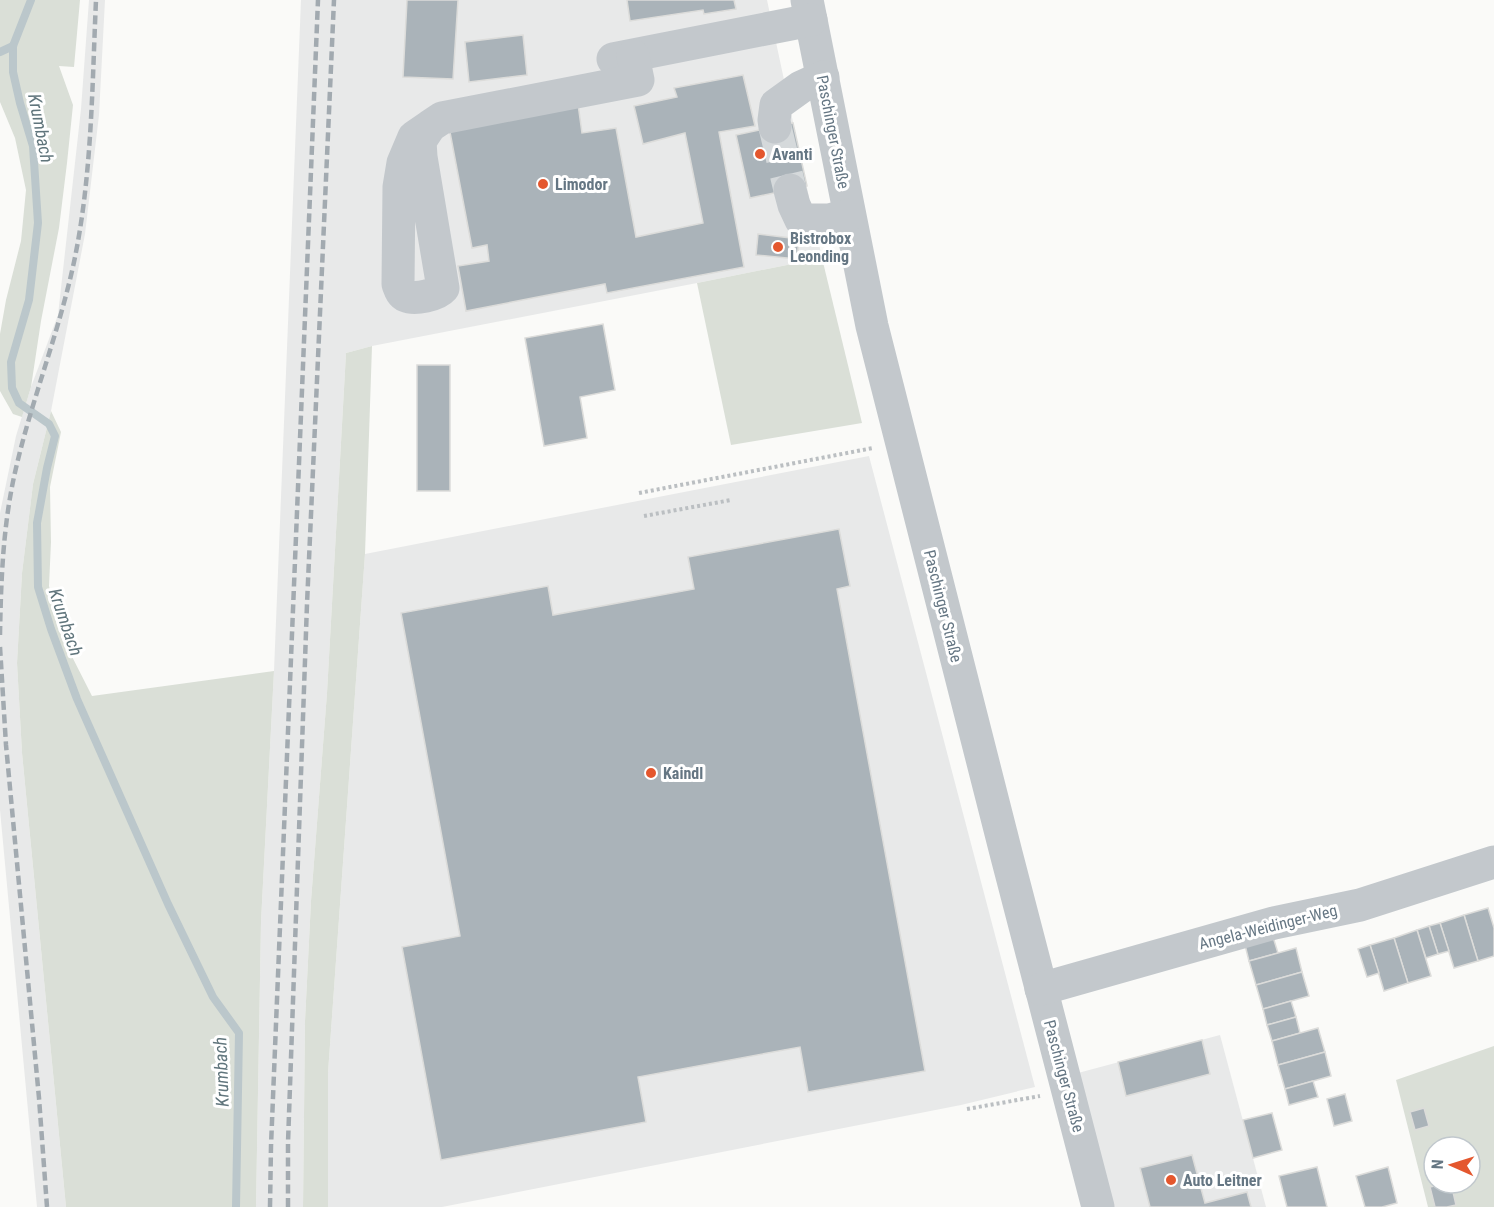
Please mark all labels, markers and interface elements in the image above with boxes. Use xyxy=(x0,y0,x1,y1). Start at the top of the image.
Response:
street label: Paschinger Straße xyxy=(813,74,853,190)
water label: Krumbach xyxy=(24,92,58,164)
place label: Avanti xyxy=(772,145,813,164)
marker: Avanti xyxy=(753,147,767,161)
place label: Limodor xyxy=(555,175,608,194)
marker: Limodor xyxy=(536,177,550,191)
place label: Bistrobox Leonding xyxy=(790,229,852,266)
marker: Bistrobox Leonding xyxy=(771,240,785,254)
street label: Paschinger Straße xyxy=(920,548,966,664)
water label: Krumbach xyxy=(45,586,87,658)
place label: Kaindl xyxy=(663,764,703,783)
marker: Kaindl xyxy=(644,766,658,780)
street label: Angela-Weidinger-Weg xyxy=(1197,901,1339,953)
street label: Paschinger Straße xyxy=(1040,1018,1088,1134)
water label: Krumbach xyxy=(209,1037,233,1107)
north arrow xyxy=(1422,1135,1482,1195)
text: N xyxy=(1428,1159,1447,1170)
place label: Auto Leitner xyxy=(1183,1171,1262,1190)
marker: Auto Leitner xyxy=(1164,1173,1178,1187)

